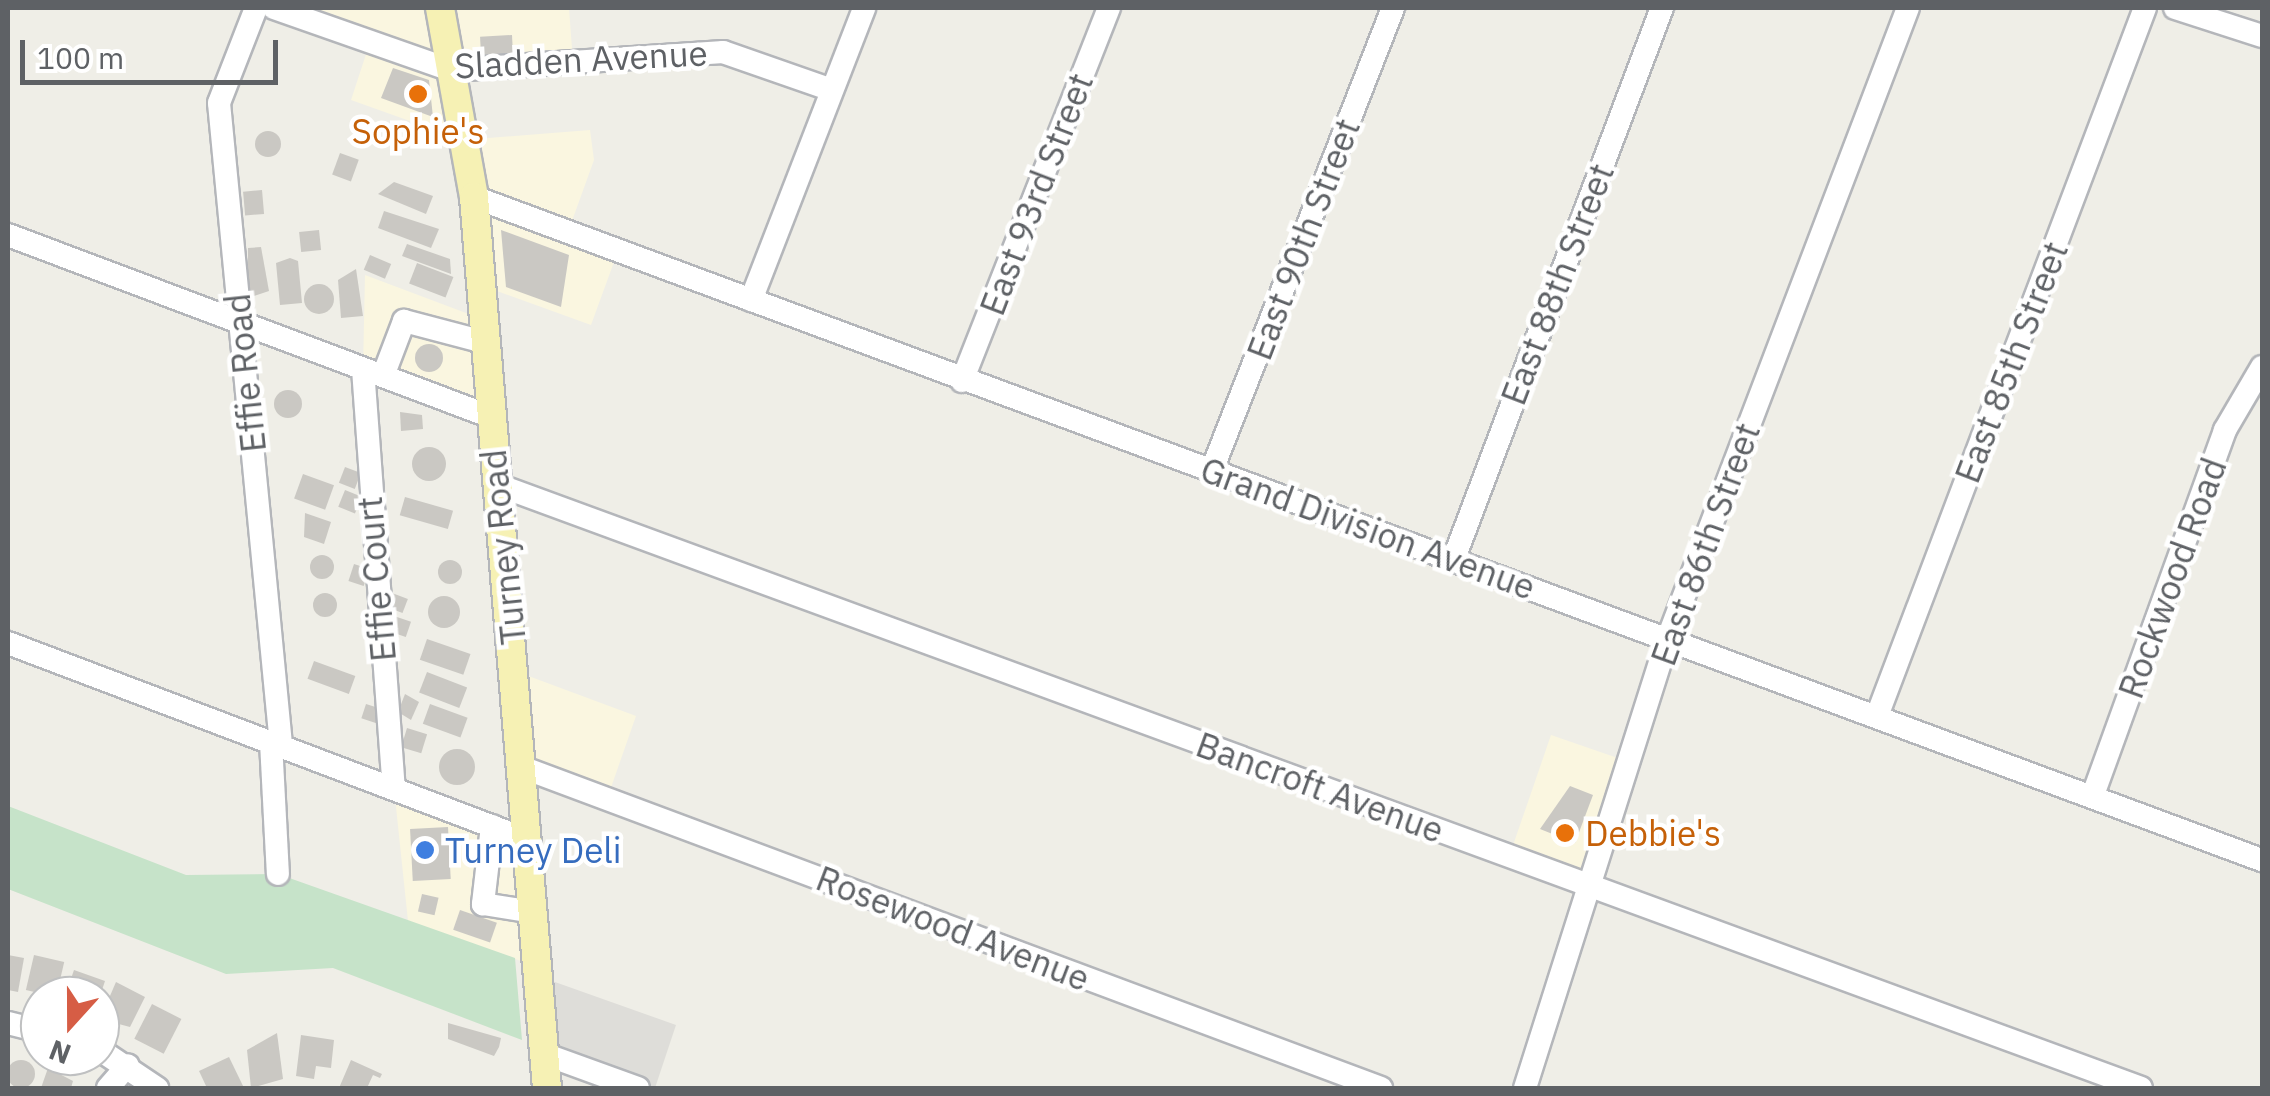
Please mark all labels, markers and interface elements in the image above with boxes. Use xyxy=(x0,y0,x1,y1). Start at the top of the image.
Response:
scale bar xyxy=(25,20,282,82)
street label: Sladden Avenue xyxy=(453,31,709,87)
text: 100 m xyxy=(37,38,124,77)
street label: East 93rd Street xyxy=(971,67,1101,321)
marker: Sophie's xyxy=(407,83,429,105)
place label: Sophie's xyxy=(352,110,484,152)
street label: East 90th Street xyxy=(1238,113,1368,365)
street label: East 88th Street xyxy=(1492,158,1622,410)
street label: East 85th Street xyxy=(1946,236,2076,488)
street label: Effie Road xyxy=(216,291,274,455)
street label: East 86th Street xyxy=(1642,417,1768,671)
street label: Turney Road xyxy=(472,447,534,647)
street label: Grand Division Avenue xyxy=(1195,448,1541,608)
street label: Rockwood Road xyxy=(2109,452,2235,704)
street label: Effie Court xyxy=(348,495,404,663)
street label: Bancroft Avenue xyxy=(1191,723,1449,851)
place label: Debbie's xyxy=(1585,812,1721,854)
marker: Debbie's xyxy=(1554,822,1576,844)
place label: Turney Deli xyxy=(445,829,622,871)
marker: Turney Deli xyxy=(414,839,436,861)
street label: Rosewood Avenue xyxy=(811,857,1095,999)
north arrow xyxy=(20,976,120,1076)
text: N xyxy=(44,1032,76,1074)

